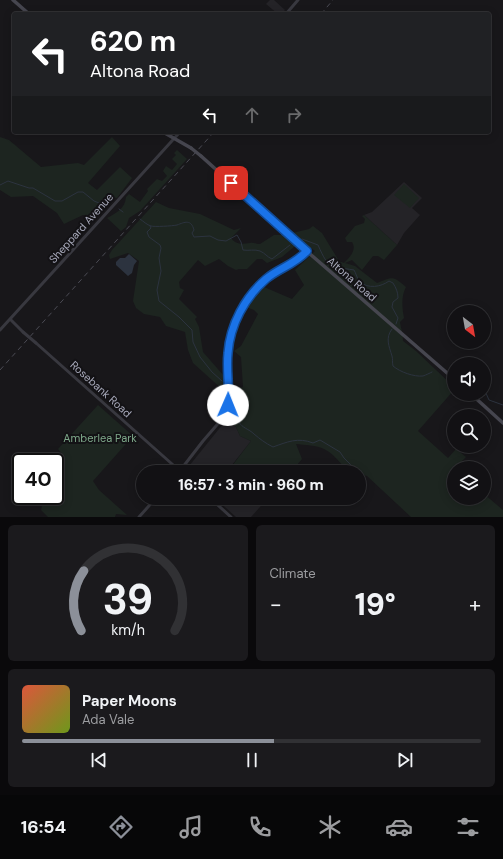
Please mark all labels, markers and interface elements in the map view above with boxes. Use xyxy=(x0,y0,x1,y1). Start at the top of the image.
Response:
text: 620 m xyxy=(90,23,176,60)
icon: left xyxy=(24,28,76,80)
text: Altona Road xyxy=(90,59,190,83)
icon: left xyxy=(199,104,221,126)
icon: ahead xyxy=(241,104,263,126)
icon: right xyxy=(283,104,305,126)
pin xyxy=(214,166,248,200)
icon: arrive xyxy=(220,172,242,194)
street label: Sheppard Avenue xyxy=(46,190,116,266)
street label: Altona Road xyxy=(324,254,380,304)
north arrow xyxy=(447,305,491,349)
map controls xyxy=(447,305,491,505)
button: sound xyxy=(447,357,491,401)
street label: Rosebank Road xyxy=(67,358,135,420)
position arrow xyxy=(207,384,249,426)
button: search xyxy=(447,409,491,453)
park label: Amberlea Park xyxy=(63,431,137,445)
speed limit sign: 40 xyxy=(12,453,64,505)
button: layers xyxy=(447,461,491,505)
text: 16:57 · 3 min · 960 m xyxy=(178,475,324,495)
text: Climate xyxy=(270,565,316,582)
text: 39 xyxy=(102,573,153,627)
text: 19° xyxy=(355,585,396,624)
text: − xyxy=(270,590,282,619)
text: + xyxy=(469,590,481,619)
text: km/h xyxy=(111,621,145,639)
text: Paper Moons xyxy=(82,691,177,711)
text: Ada Vale xyxy=(82,711,134,728)
icon: previous xyxy=(88,749,110,771)
icon: pause xyxy=(241,749,263,771)
icon: next xyxy=(394,749,416,771)
icon: directions xyxy=(107,813,135,841)
icon: music xyxy=(177,813,205,841)
icon: phone xyxy=(246,813,274,841)
icon: climate xyxy=(316,813,344,841)
icon: car xyxy=(385,813,413,841)
icon: filters xyxy=(454,813,482,841)
text: 16:54 xyxy=(21,815,66,839)

